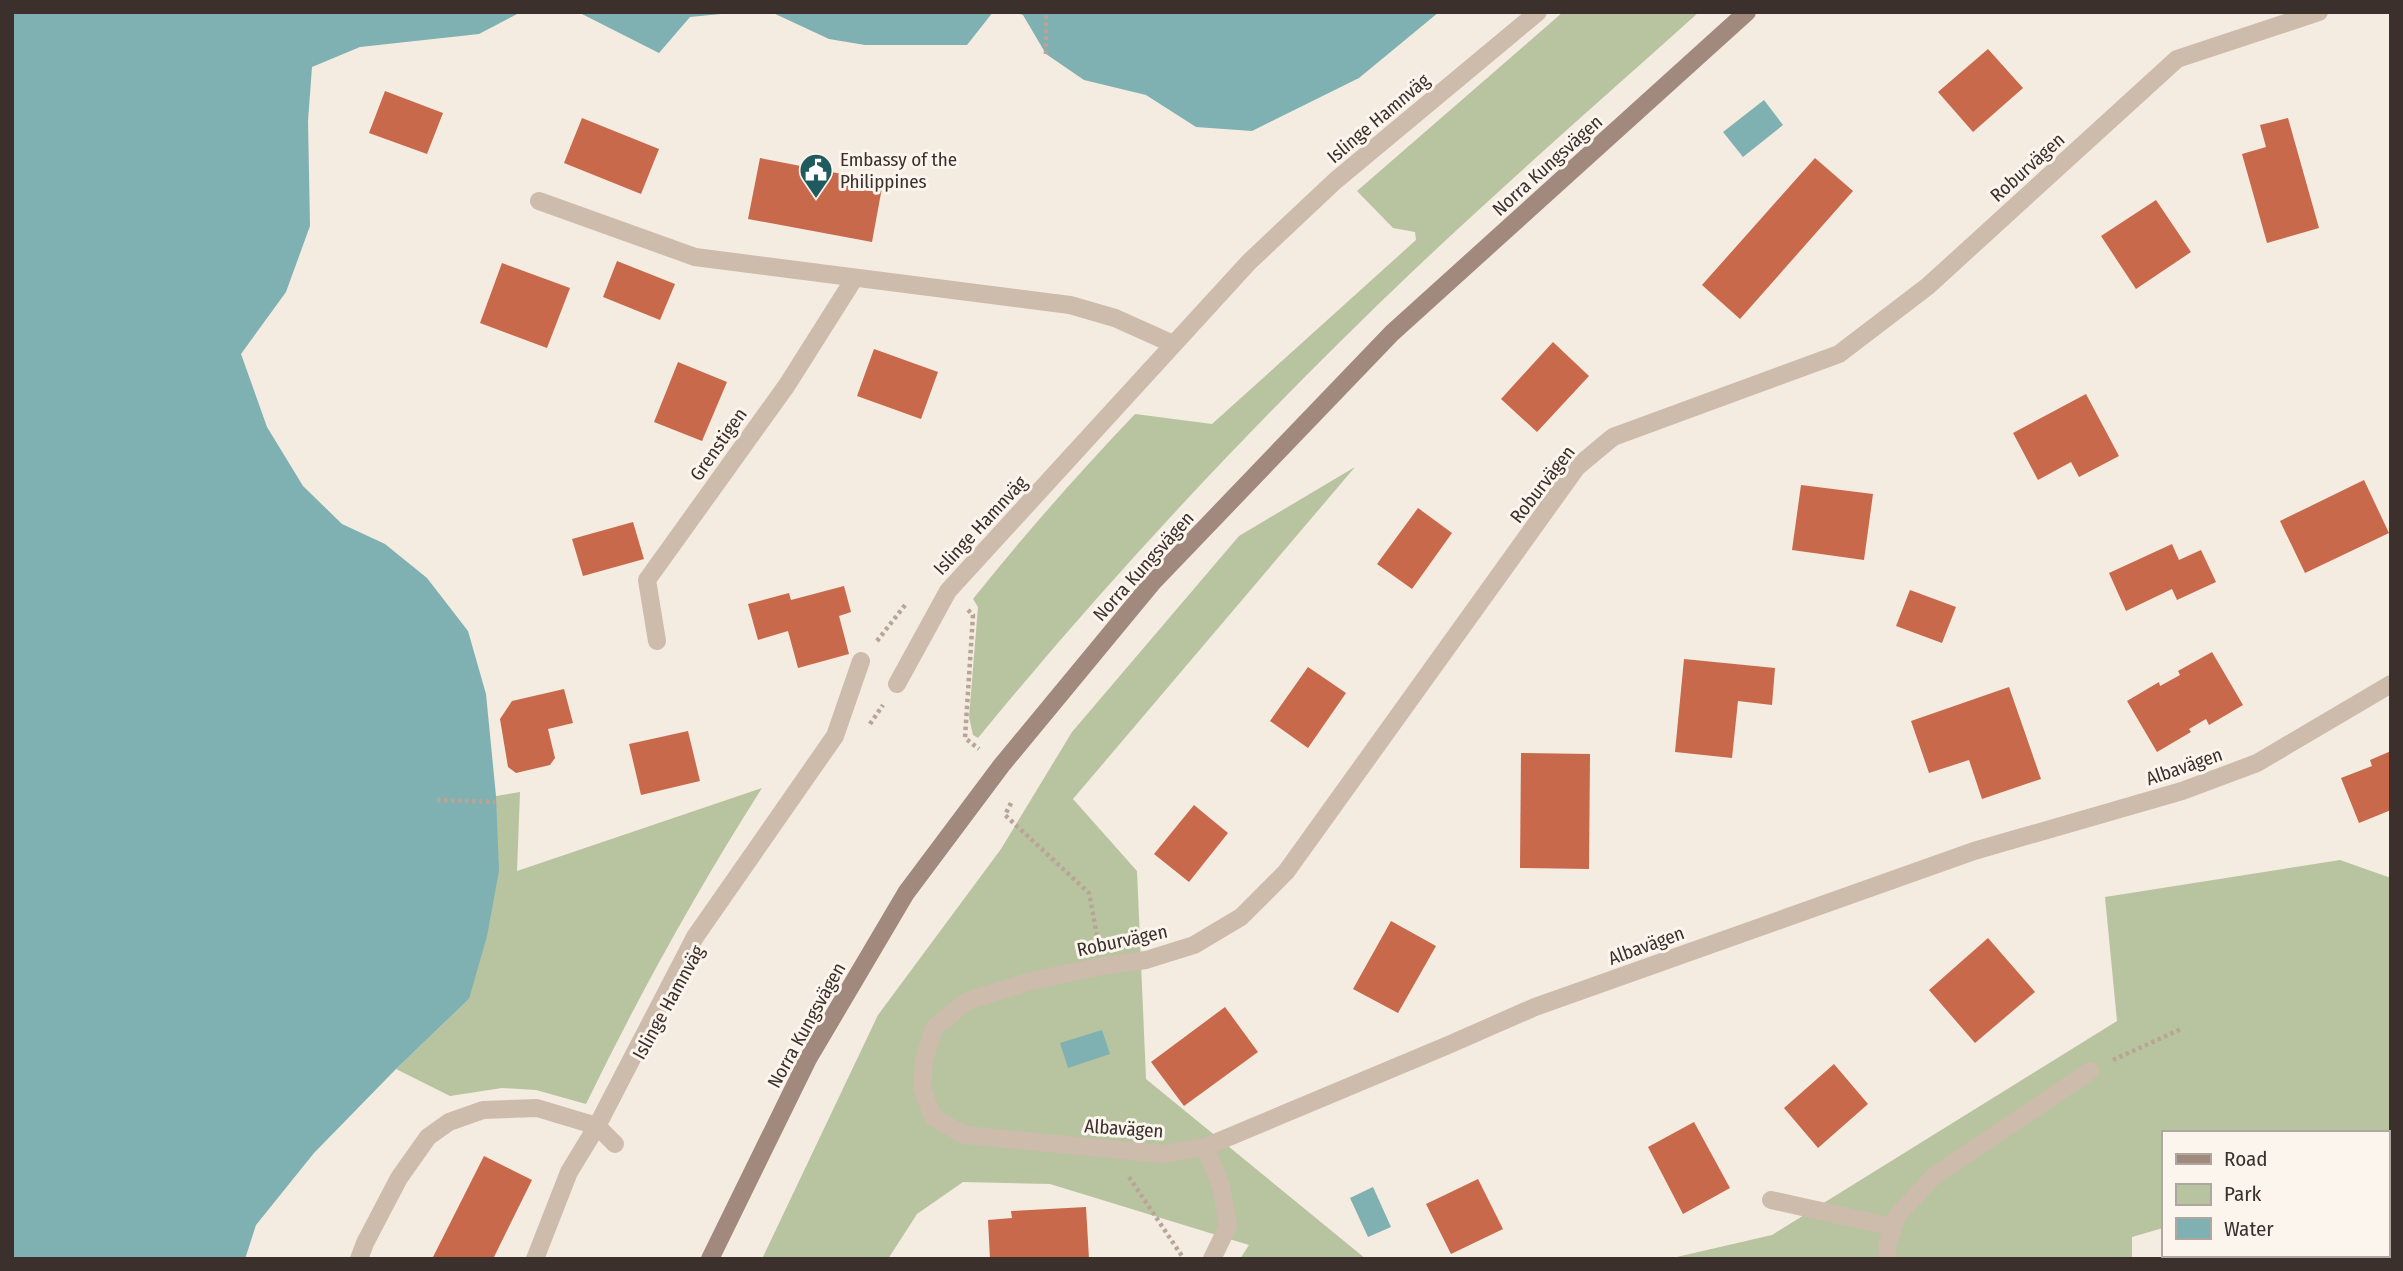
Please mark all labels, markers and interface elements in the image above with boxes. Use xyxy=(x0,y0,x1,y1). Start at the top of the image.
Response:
street label: Islinge Hamnväg xyxy=(1322,69,1434,168)
street label: Norra Kungsvägen xyxy=(1488,110,1607,221)
street label: Roburvägen xyxy=(1985,128,2069,207)
place label: Embassy of the Philippines xyxy=(840,148,957,193)
public building icon: Embassy of the Philippines xyxy=(797,151,835,200)
street label: Grenstigen xyxy=(685,403,752,485)
street label: Roburvägen xyxy=(1505,441,1580,528)
street label: Islinge Hamnväg xyxy=(929,471,1032,580)
street label: Norra Kungsvägen xyxy=(1088,507,1199,626)
street label: Albavägen xyxy=(2143,743,2225,790)
street label: Roburvägen xyxy=(1075,920,1170,961)
street label: Albavägen xyxy=(1605,921,1687,970)
street label: Islinge Hamnväg xyxy=(628,941,709,1063)
street label: Norra Kungsvägen xyxy=(762,959,850,1092)
street label: Albavägen xyxy=(1084,1114,1164,1143)
legend xyxy=(2162,1131,2389,1257)
text: Road xyxy=(2224,1146,2268,1172)
text: Park xyxy=(2224,1181,2262,1207)
text: Water xyxy=(2224,1216,2274,1242)

